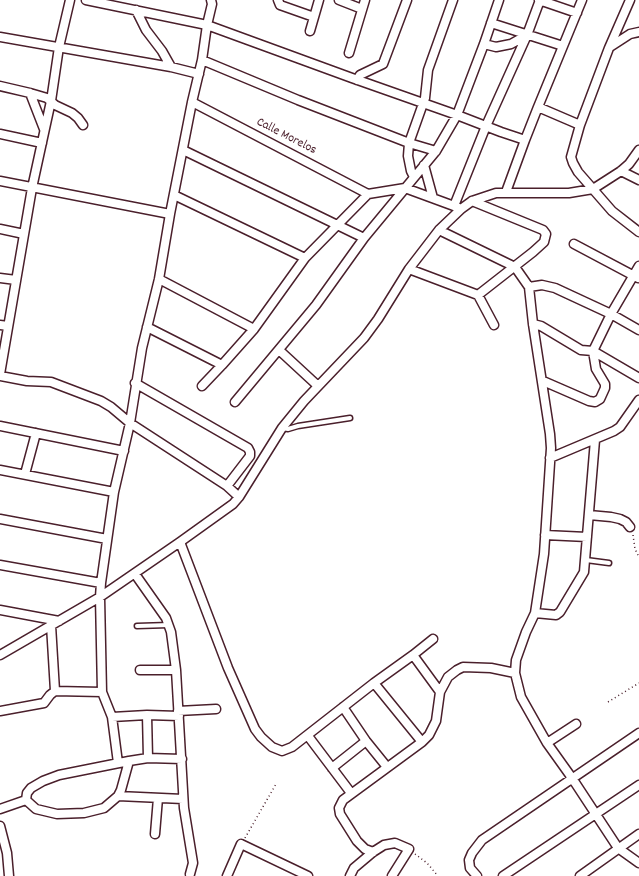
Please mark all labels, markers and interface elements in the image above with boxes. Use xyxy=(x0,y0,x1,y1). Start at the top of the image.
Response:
street label: Calle Morelos xyxy=(253,115,319,159)

